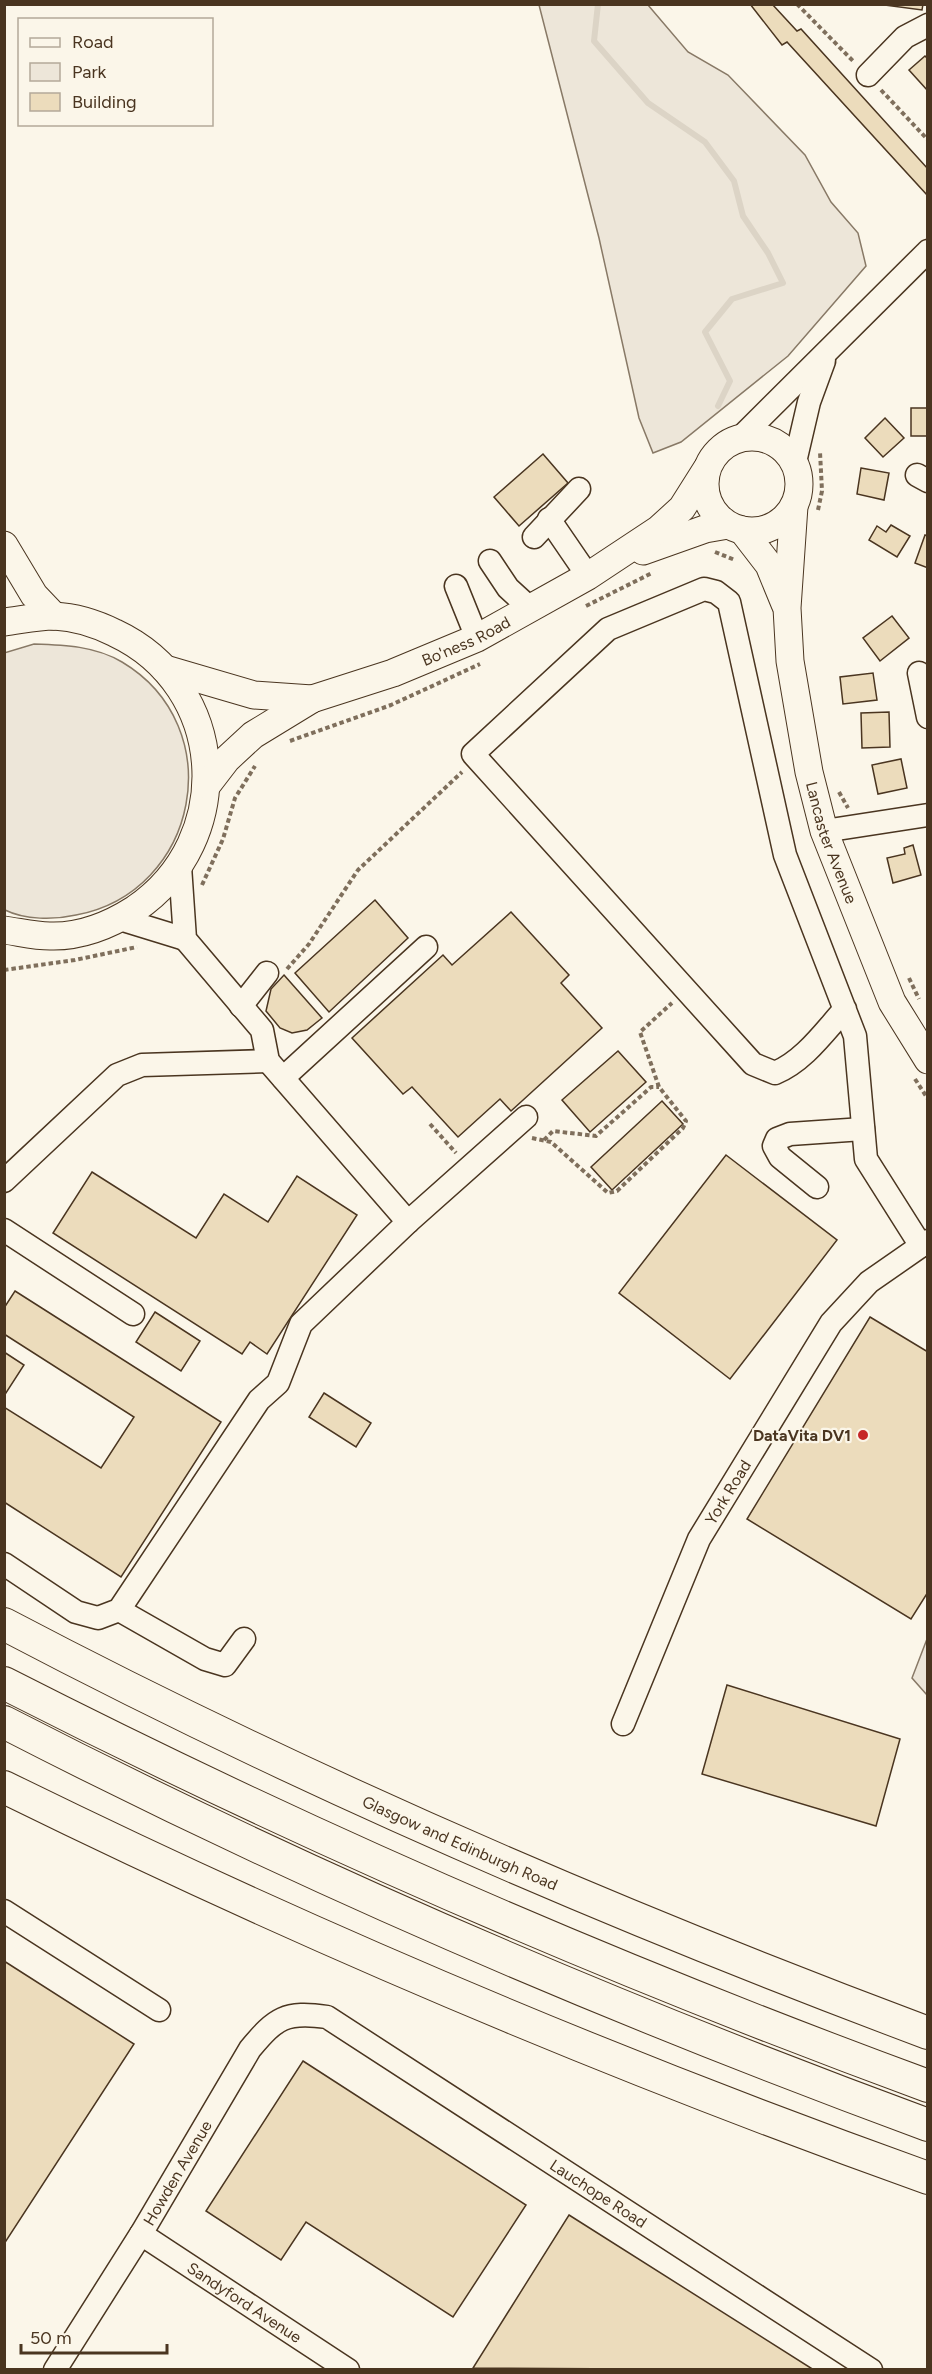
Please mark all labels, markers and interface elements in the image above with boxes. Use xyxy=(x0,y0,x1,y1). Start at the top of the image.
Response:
legend xyxy=(18,18,213,126)
text: Road xyxy=(72,31,113,53)
text: Park xyxy=(72,61,107,83)
text: Building xyxy=(72,91,137,113)
street label: Bo'ness Road xyxy=(419,612,513,670)
street label: Lancaster Avenue xyxy=(802,779,861,906)
place label: DataVita DV1 xyxy=(753,1426,851,1445)
marker: DataVita DV1 xyxy=(856,1428,870,1442)
street label: York Road xyxy=(701,1456,755,1528)
street label: Glasgow and Edinburgh Road xyxy=(360,1791,561,1894)
street label: Howden Avenue xyxy=(139,2117,216,2229)
street label: Lauchope Road xyxy=(547,2155,650,2232)
street label: Sandyford Avenue xyxy=(184,2258,306,2347)
scale bar xyxy=(21,2317,166,2355)
text: 50 m xyxy=(30,2327,72,2349)

